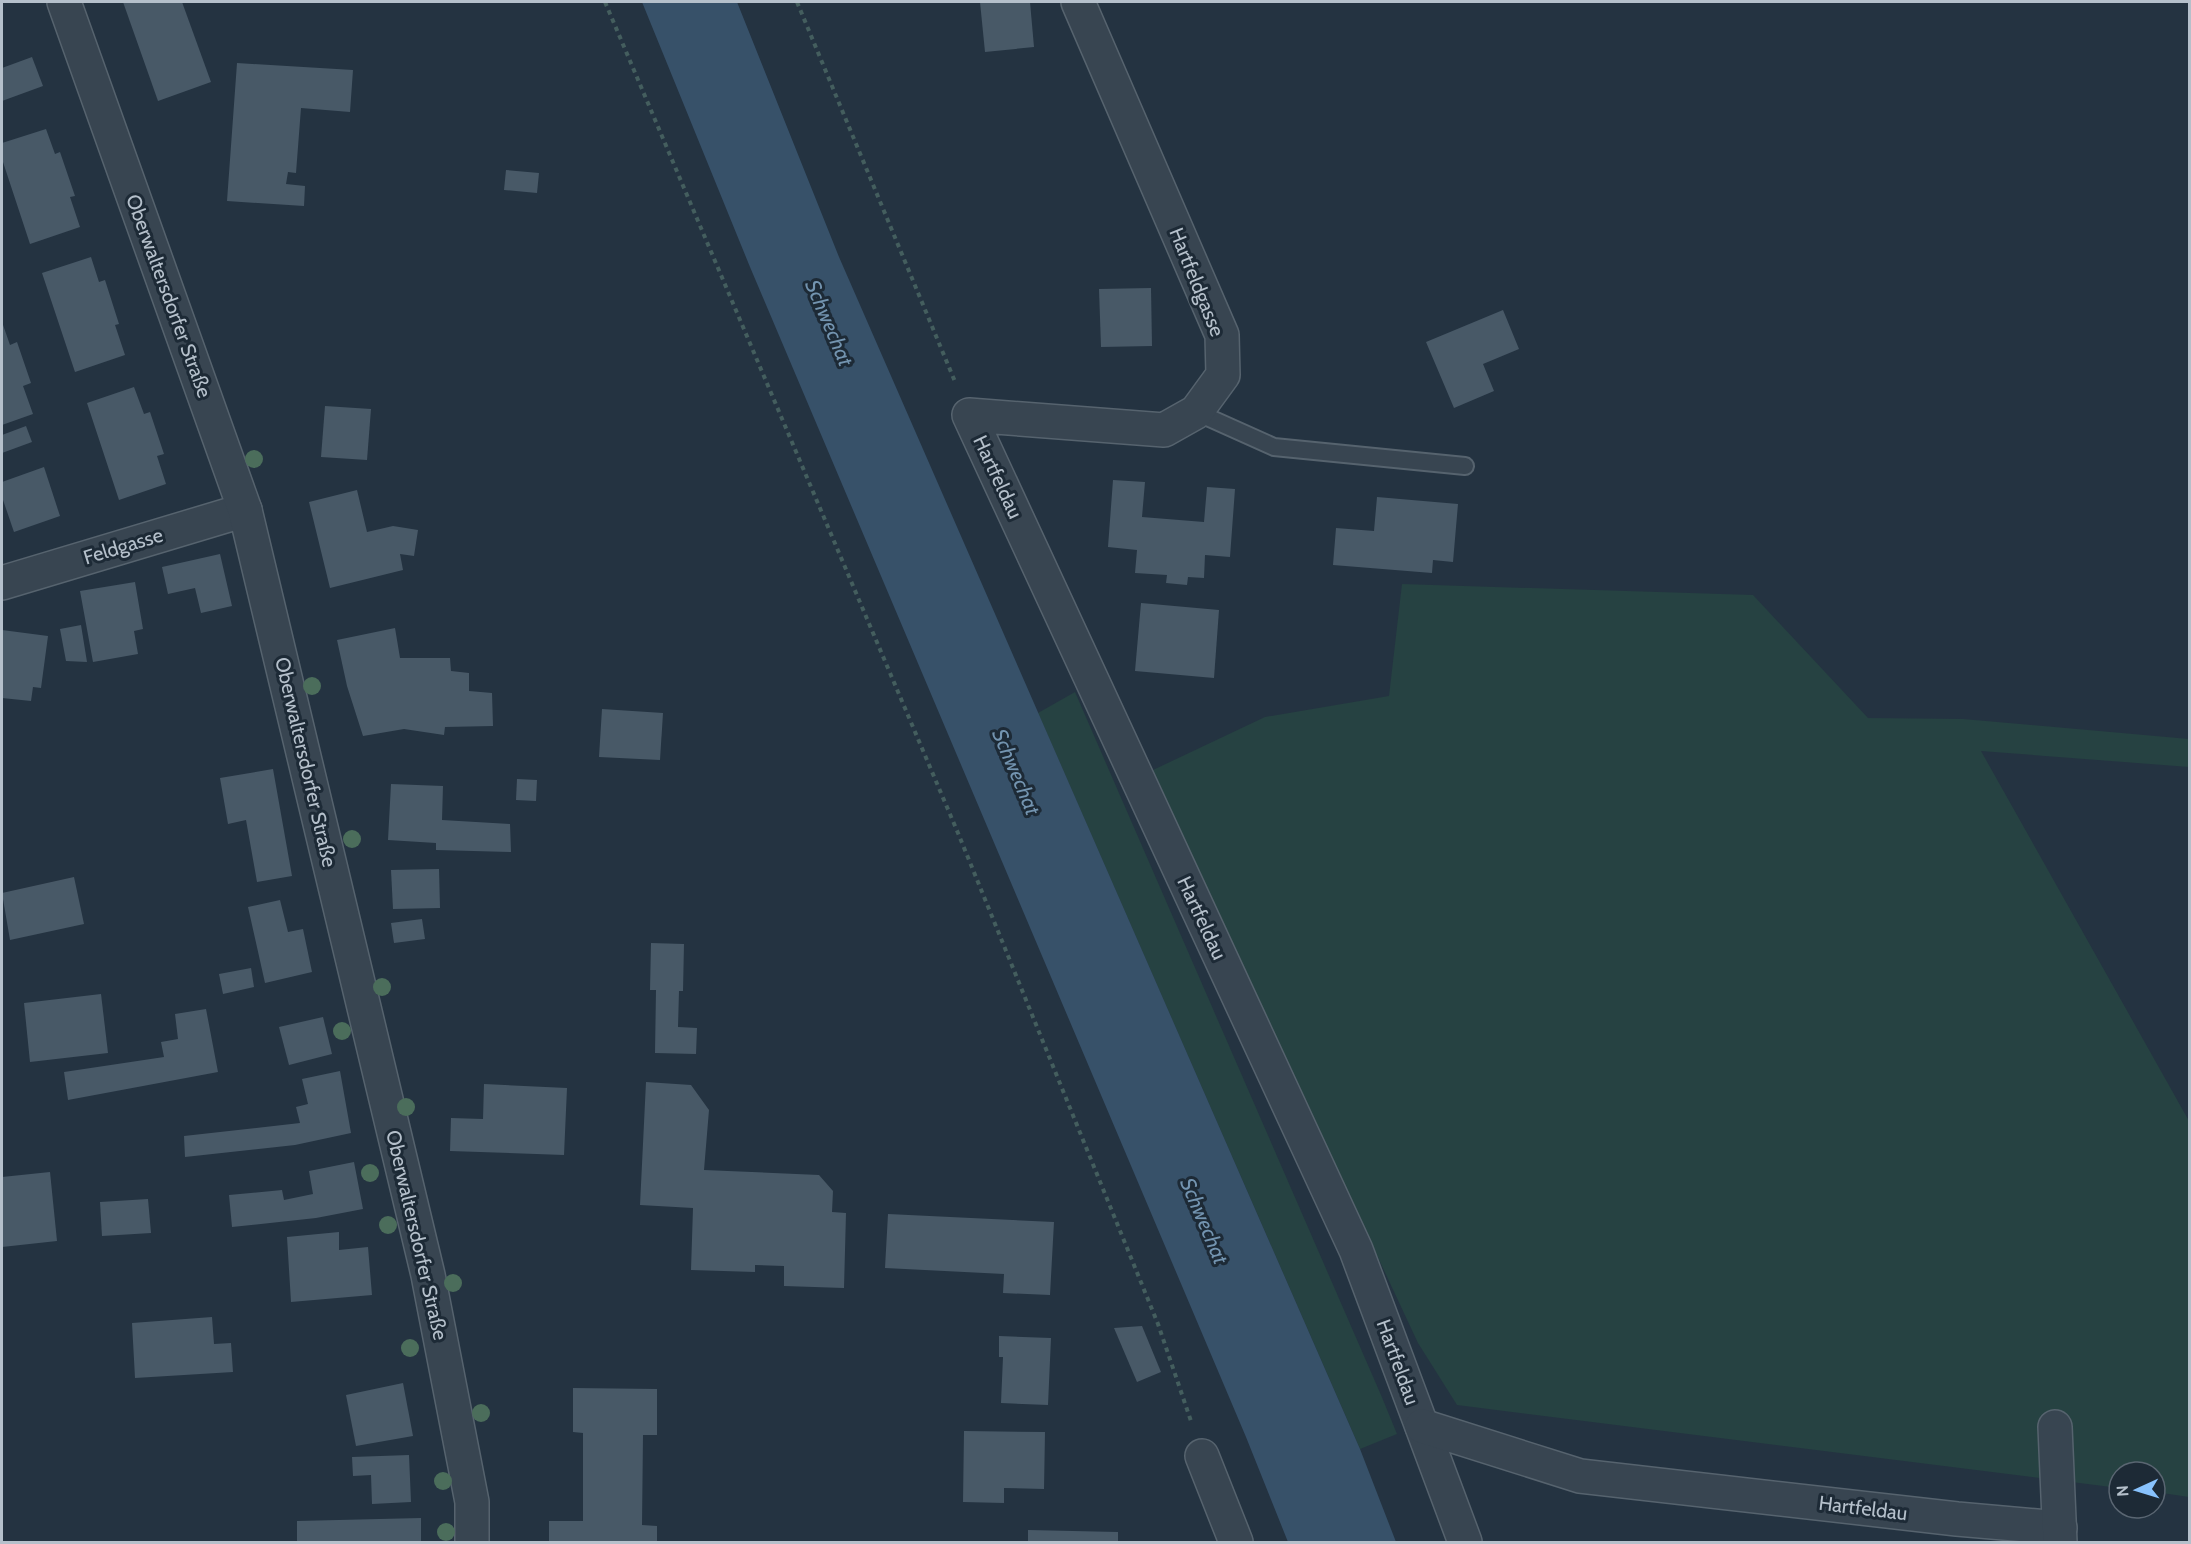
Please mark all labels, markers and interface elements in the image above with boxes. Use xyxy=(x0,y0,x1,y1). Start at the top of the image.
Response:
street label: Oberwaltersdorfer Straße xyxy=(121,191,217,401)
street label: Hartfeldgasse xyxy=(1164,224,1230,340)
water label: Schwechat xyxy=(800,276,859,370)
street label: Hartfeldau xyxy=(968,432,1028,522)
street label: Feldgasse xyxy=(80,523,166,569)
street label: Oberwaltersdorfer Straße xyxy=(270,655,342,869)
water label: Schwechat xyxy=(987,725,1046,819)
street label: Hartfeldau xyxy=(1172,873,1232,963)
street label: Oberwaltersdorfer Straße xyxy=(381,1128,453,1342)
water label: Schwechat xyxy=(1175,1174,1234,1268)
street label: Hartfeldau xyxy=(1371,1316,1425,1408)
north arrow xyxy=(2107,1460,2167,1520)
text: N xyxy=(2113,1485,2132,1497)
street label: Hartfeldau xyxy=(1817,1491,1909,1525)

